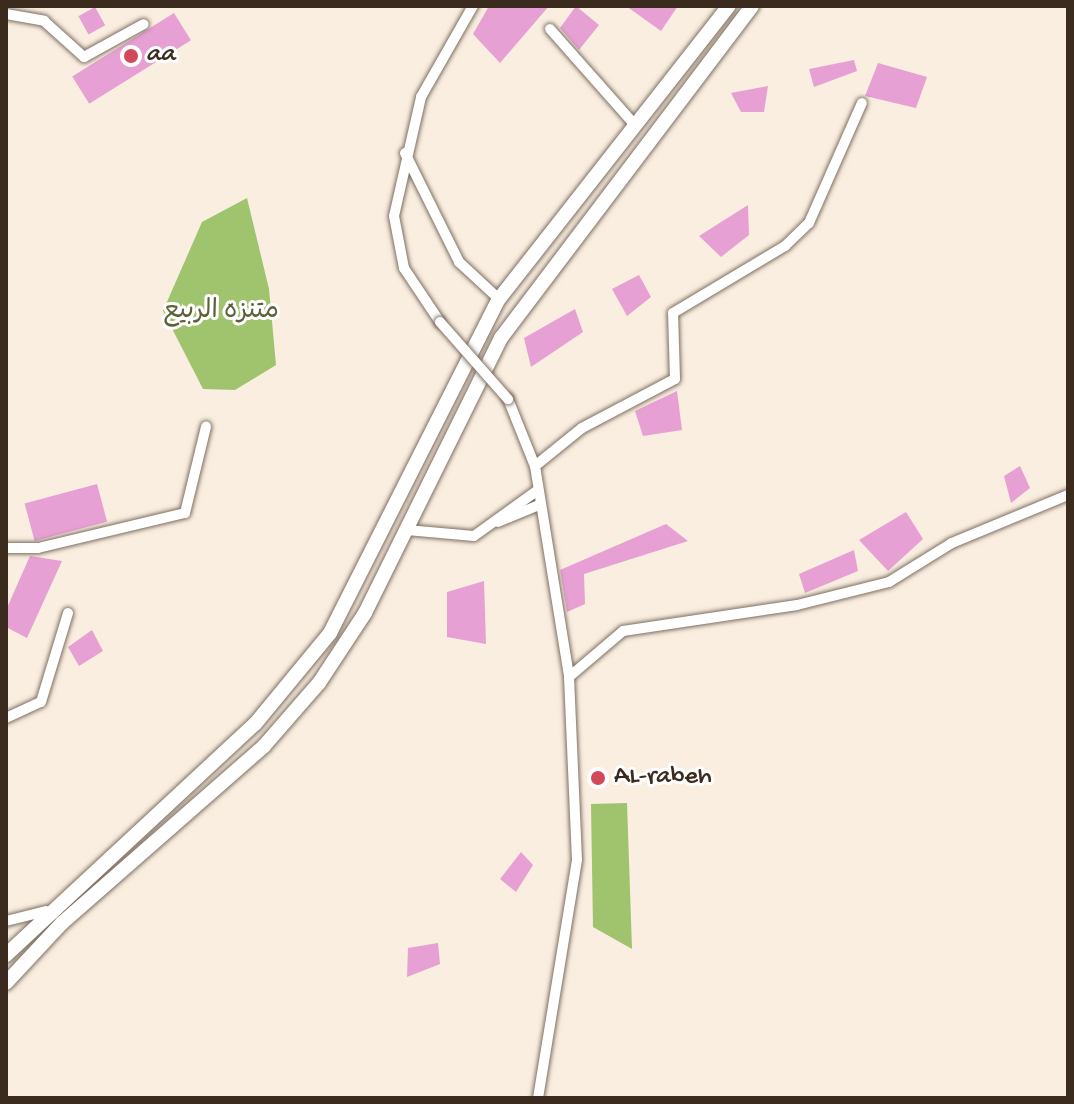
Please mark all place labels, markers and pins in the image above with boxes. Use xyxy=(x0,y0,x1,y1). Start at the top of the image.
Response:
place label: aa xyxy=(147,40,176,72)
marker: aa xyxy=(122,47,140,65)
place label: AL-rabeh xyxy=(614,762,712,794)
marker: AL-rabeh xyxy=(589,769,607,787)

